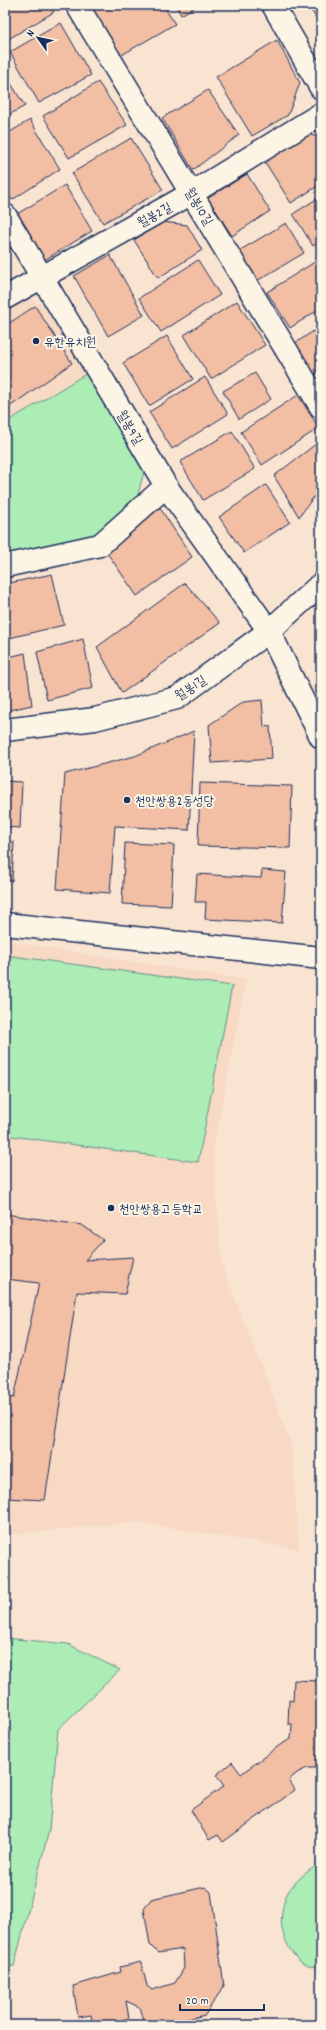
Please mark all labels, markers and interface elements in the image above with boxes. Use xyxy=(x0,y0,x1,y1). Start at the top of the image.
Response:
north arrow xyxy=(18,18,58,58)
text: N xyxy=(23,27,40,40)
street label: 월봉10길 xyxy=(179,185,217,230)
street label: 월봉2길 xyxy=(134,199,176,233)
place label: 유한유치원 xyxy=(44,334,96,353)
marker: 유한유치원 xyxy=(31,336,41,346)
street label: 월봉9길 xyxy=(111,407,147,449)
street label: 월봉1길 xyxy=(172,672,211,706)
place label: 천안쌍용2동성당 xyxy=(135,793,214,812)
marker: 천안쌍용2동성당 xyxy=(122,795,132,805)
place label: 천안쌍용고등학교 xyxy=(119,1201,203,1220)
marker: 천안쌍용고등학교 xyxy=(106,1203,116,1213)
scale bar xyxy=(180,1986,264,2012)
text: 20 m xyxy=(186,1993,209,2010)

